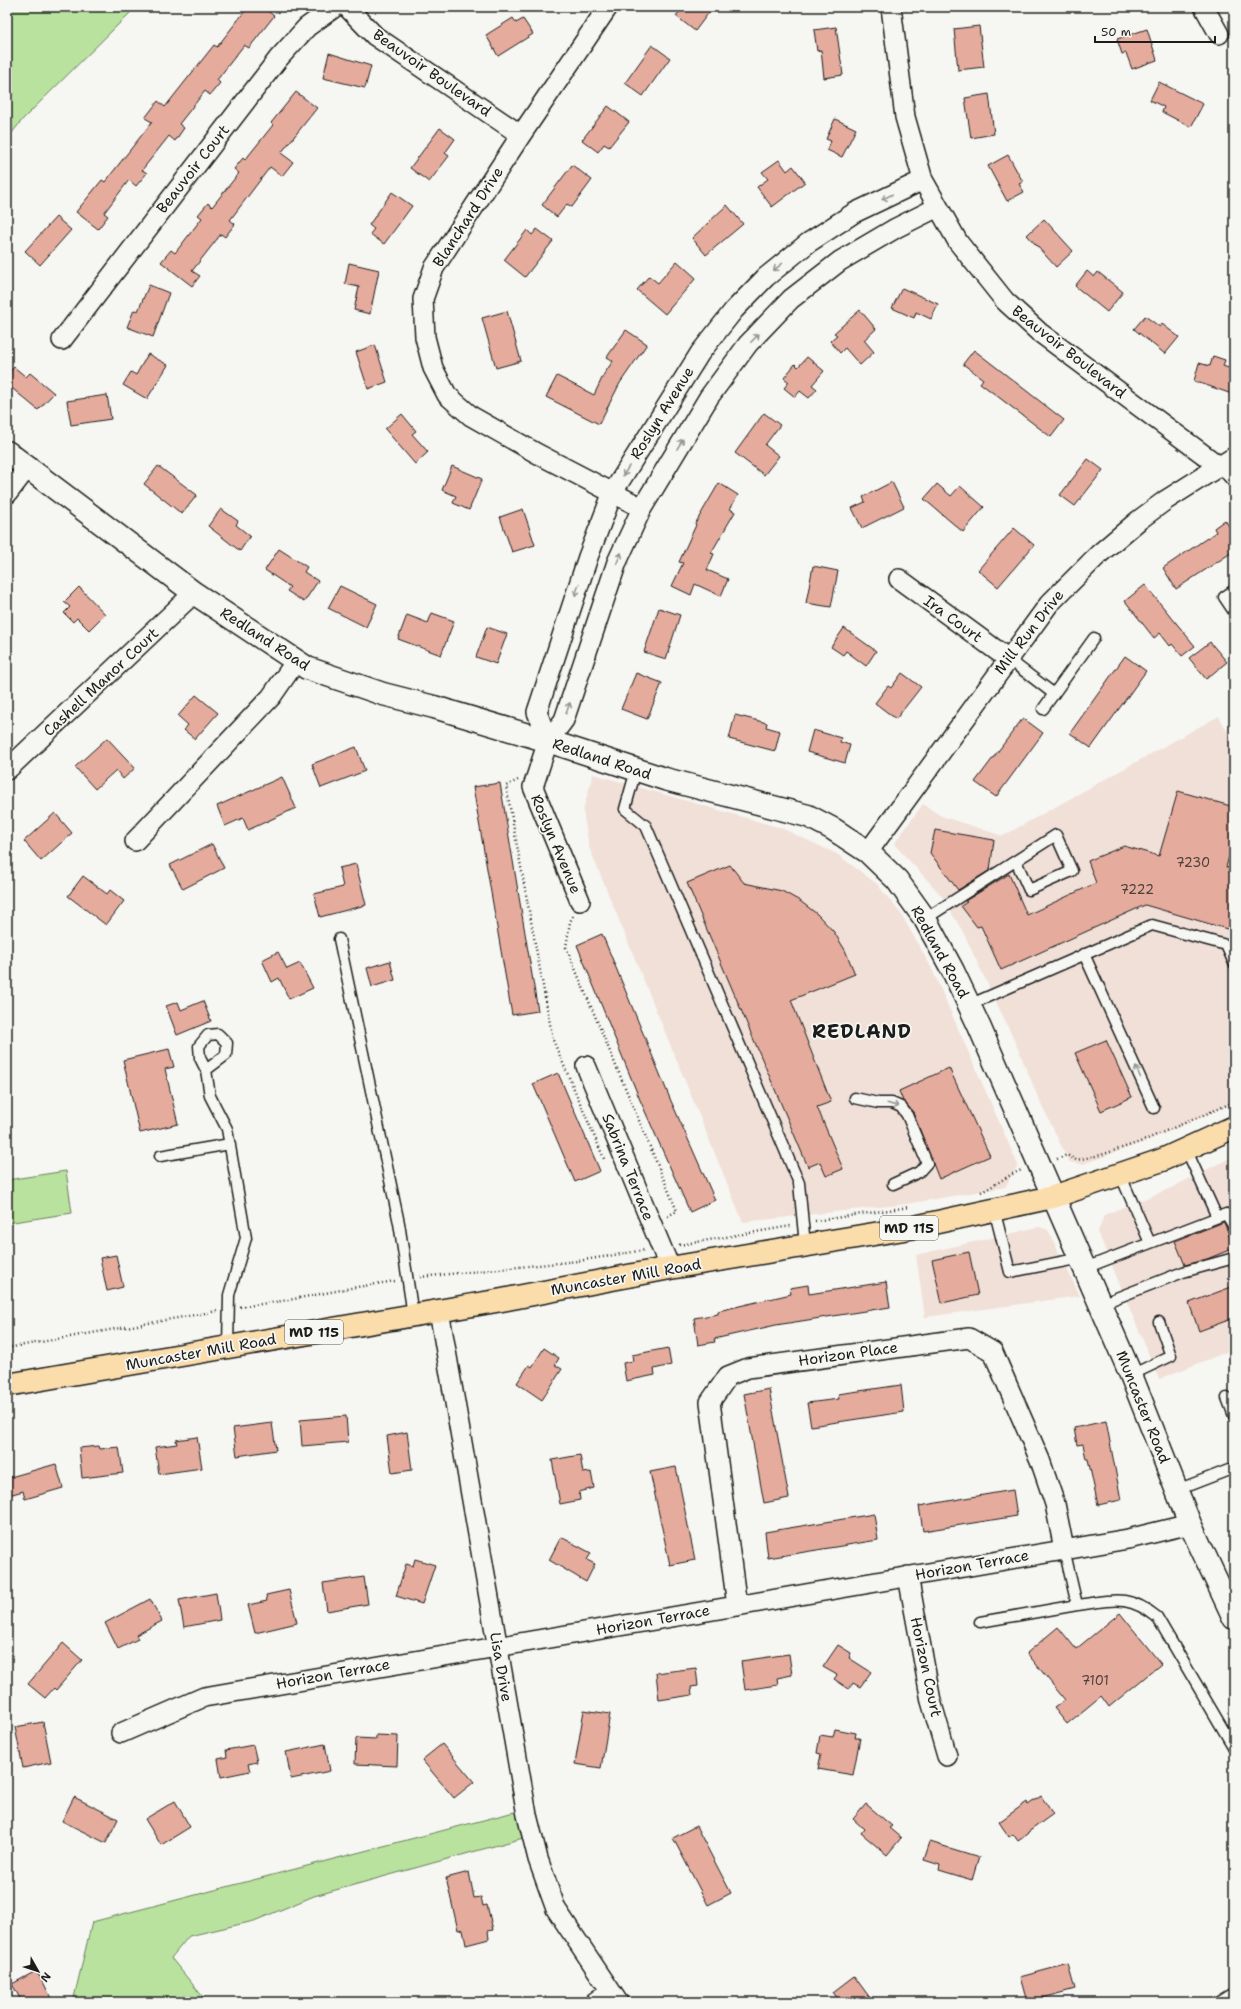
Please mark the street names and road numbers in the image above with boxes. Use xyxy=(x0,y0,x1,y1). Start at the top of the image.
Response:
street label: Beauvoir Boulevard xyxy=(369,25,495,122)
street label: Beauvoir Court xyxy=(152,120,234,218)
street label: Blanchard Drive xyxy=(428,163,508,271)
street label: Beauvoir Boulevard xyxy=(1008,301,1131,403)
street label: Roslyn Avenue xyxy=(625,363,699,463)
street label: Mill Run Drive xyxy=(990,586,1068,678)
street label: Ira Court xyxy=(920,591,986,647)
street label: Redland Road xyxy=(216,603,314,676)
street label: Cashell Manor Court xyxy=(39,623,163,741)
street label: Redland Road xyxy=(550,734,655,785)
street label: Roslyn Avenue xyxy=(526,791,586,897)
street label: Redland Road xyxy=(906,902,974,1002)
street label: Sabrina Terrace xyxy=(597,1111,659,1223)
road number: MD 115 xyxy=(880,1216,938,1240)
street label: Muncaster Mill Road xyxy=(549,1254,703,1300)
road number: MD 115 xyxy=(285,1320,343,1344)
street label: Muncaster Mill Road xyxy=(124,1329,278,1375)
street label: Horizon Place xyxy=(797,1337,899,1371)
street label: Muncaster Road xyxy=(1111,1348,1175,1467)
street label: Horizon Terrace xyxy=(913,1545,1031,1585)
street label: Horizon Terrace xyxy=(594,1600,712,1640)
street label: Horizon Court xyxy=(906,1615,946,1719)
street label: Lisa Drive xyxy=(485,1631,517,1703)
street label: Horizon Terrace xyxy=(274,1654,392,1694)

